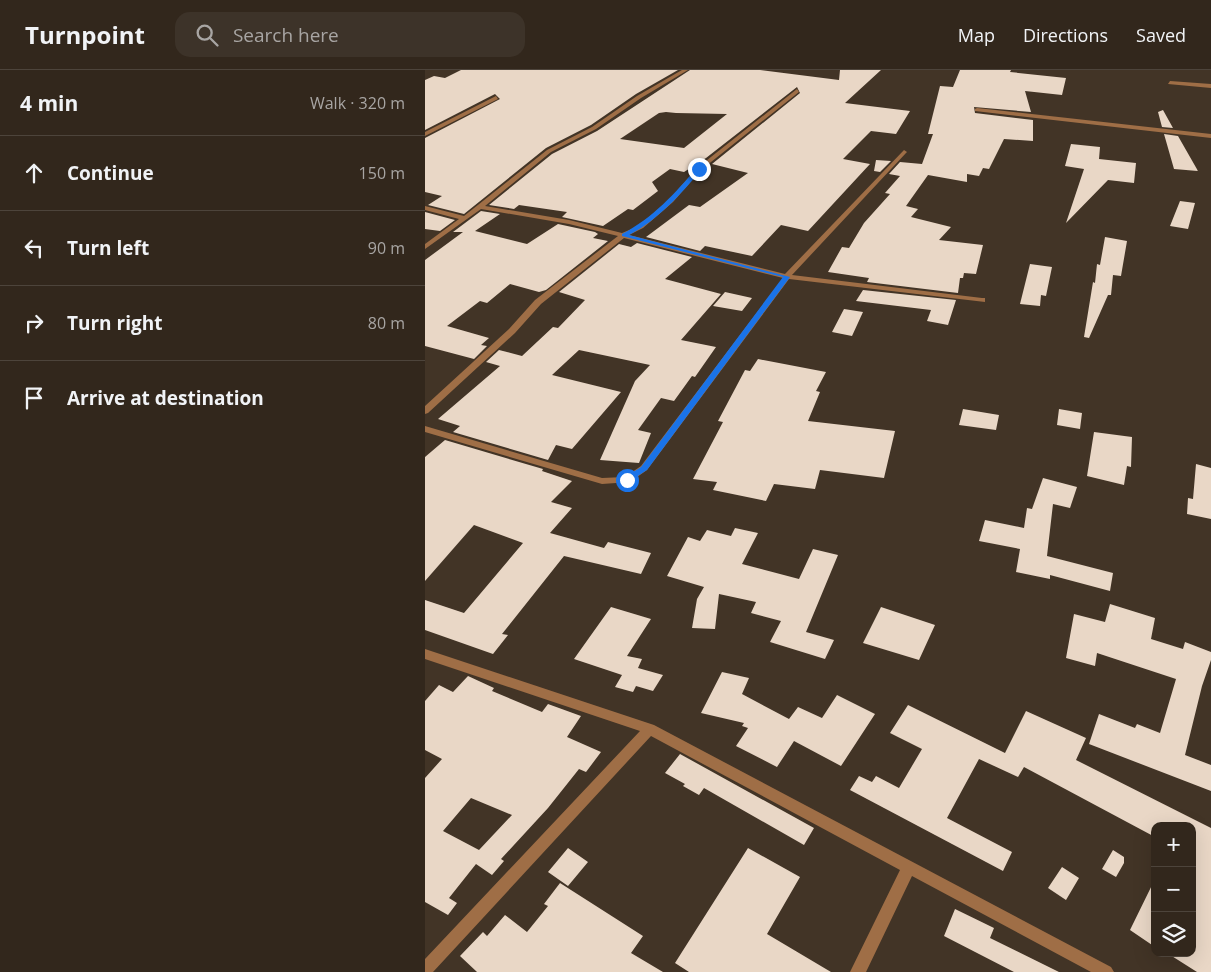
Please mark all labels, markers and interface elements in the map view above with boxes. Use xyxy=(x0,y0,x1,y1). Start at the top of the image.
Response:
search box xyxy=(175,12,525,57)
text: Turnpoint xyxy=(25,18,145,51)
icon: search xyxy=(193,21,221,49)
text: Search here xyxy=(233,22,339,48)
text: Map xyxy=(958,23,995,47)
text: Directions xyxy=(1023,23,1108,47)
text: Saved xyxy=(1136,23,1186,47)
text: 4 min xyxy=(20,89,78,117)
text: Walk · 320 m xyxy=(310,92,405,114)
route end xyxy=(688,158,711,181)
icon: ahead xyxy=(20,159,48,187)
text: Continue xyxy=(67,160,154,186)
text: 150 m xyxy=(359,162,405,184)
icon: left xyxy=(20,234,48,262)
text: Turn left xyxy=(67,235,149,261)
text: 90 m xyxy=(368,237,405,259)
icon: right xyxy=(20,309,48,337)
text: Turn right xyxy=(67,310,162,336)
text: 80 m xyxy=(368,312,405,334)
icon: arrive xyxy=(20,384,48,412)
text: Arrive at destination xyxy=(67,385,264,411)
route start xyxy=(616,469,639,492)
map controls xyxy=(1151,822,1196,957)
button: + xyxy=(1151,822,1196,867)
button: − xyxy=(1151,867,1196,912)
button: layers xyxy=(1151,912,1196,957)

